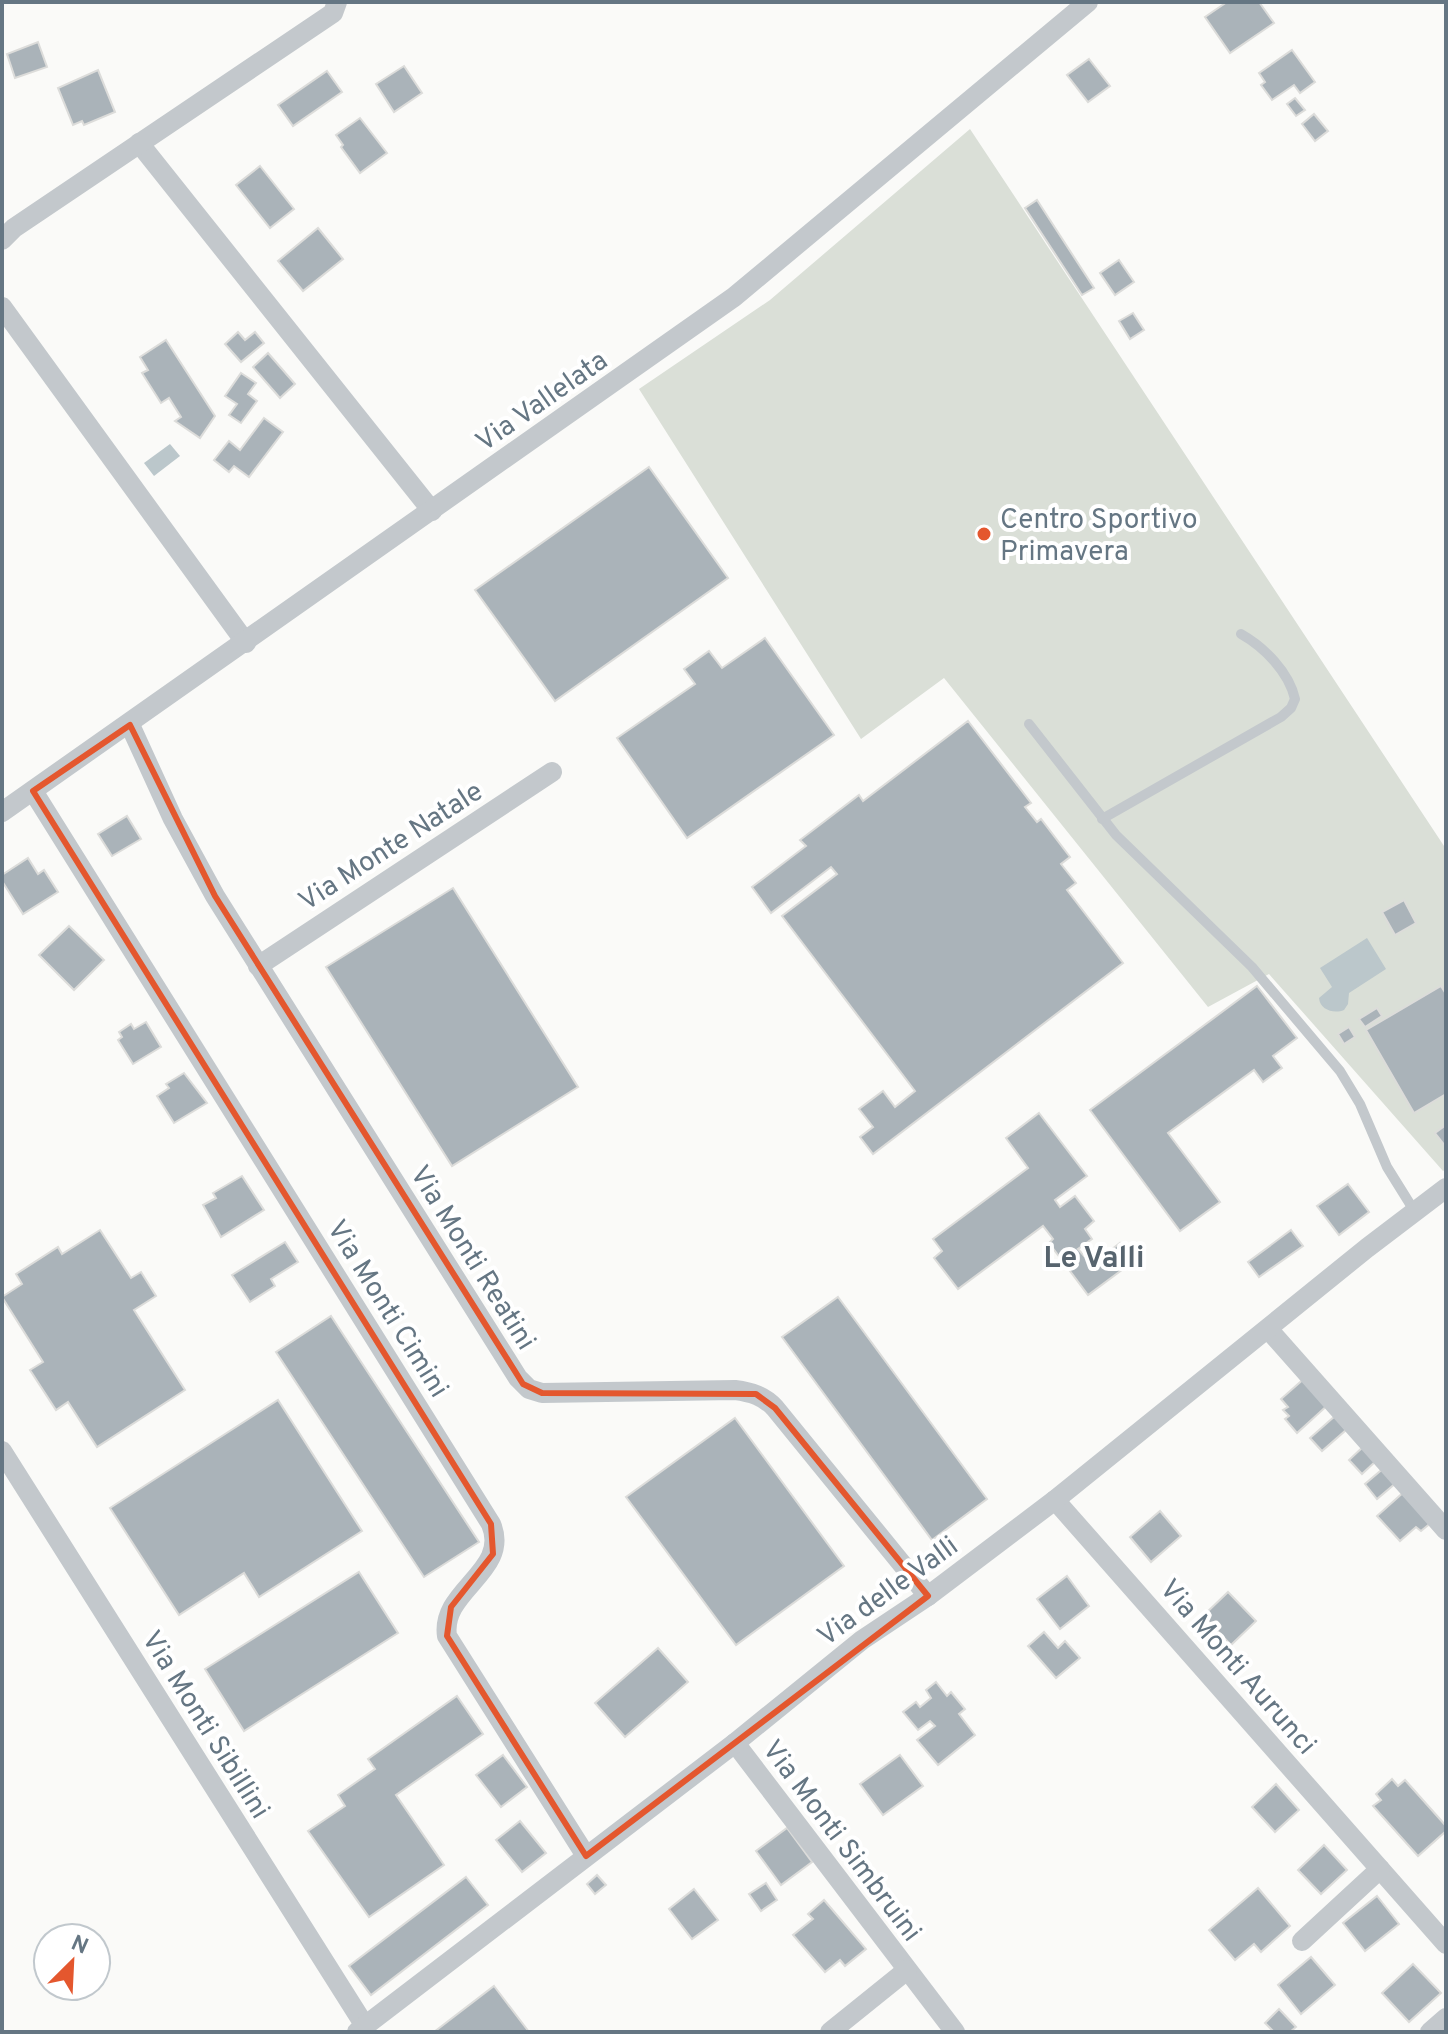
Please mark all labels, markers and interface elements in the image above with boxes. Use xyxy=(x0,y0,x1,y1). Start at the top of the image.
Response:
street label: Via Vallelata xyxy=(470,344,616,461)
place label: Centro Sportivo Primavera xyxy=(1000,503,1198,571)
marker: Centro Sportivo Primavera xyxy=(975,525,993,543)
street label: Via Monte Natale xyxy=(293,774,491,921)
street label: Via Monti Reatini xyxy=(400,1160,543,1358)
street label: Via Monti Cimini xyxy=(317,1214,455,1405)
district label: Le Valli xyxy=(1044,1241,1144,1278)
street label: Via delle Valli xyxy=(811,1529,966,1656)
street label: Via Monti Aurunci xyxy=(1151,1573,1323,1763)
street label: Via Monti Sibillini xyxy=(132,1625,277,1826)
street label: Via Monti Simbruini xyxy=(753,1734,928,1950)
north arrow xyxy=(32,1922,112,2002)
text: N xyxy=(66,1930,92,1962)

